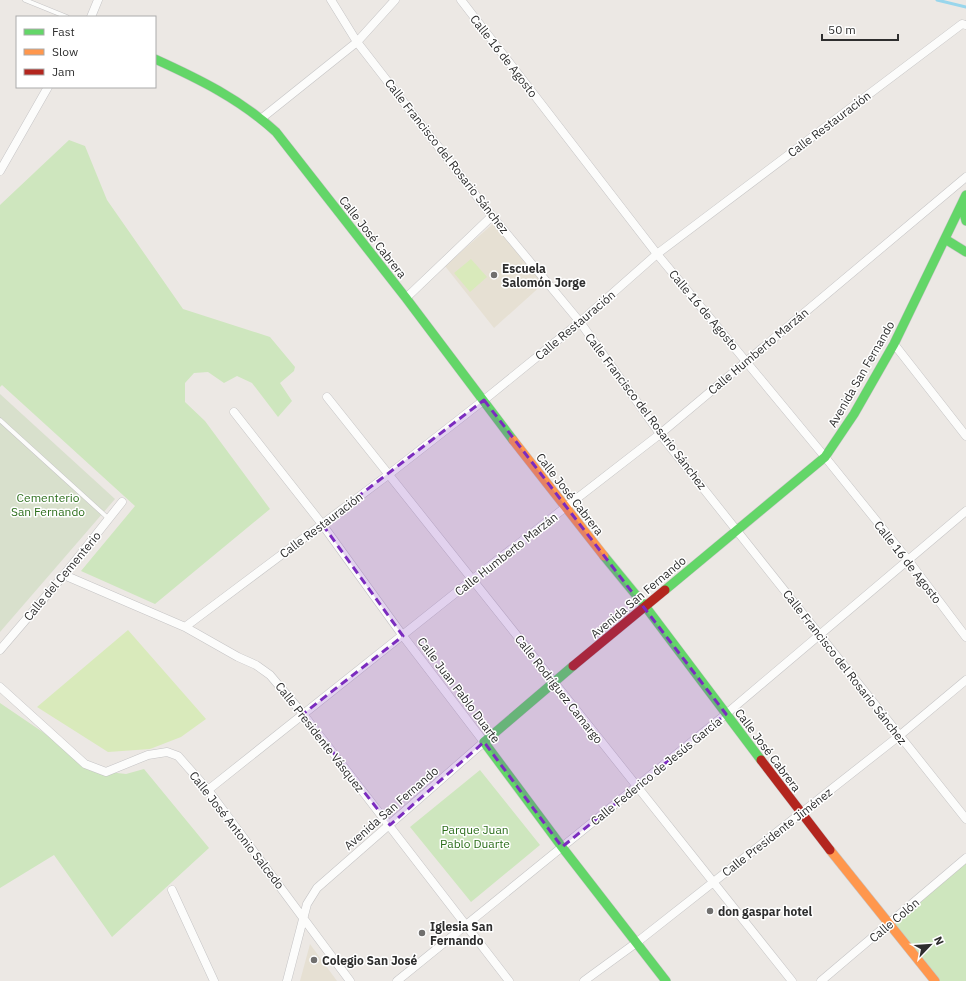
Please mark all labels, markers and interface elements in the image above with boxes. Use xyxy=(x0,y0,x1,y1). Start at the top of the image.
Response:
street label: Calle 16 de Agosto xyxy=(467,12,541,101)
legend xyxy=(16,16,156,88)
scale bar xyxy=(822,16,898,42)
text: 50 m xyxy=(828,22,856,37)
text: Fast xyxy=(52,24,75,39)
text: Slow xyxy=(52,44,78,59)
text: Jam xyxy=(52,64,75,79)
street label: Calle Francisco del Rosario Sánchez xyxy=(382,76,512,237)
street label: Calle Restauración xyxy=(784,88,874,160)
street label: Calle José Cabrera xyxy=(336,193,410,282)
place label: Escuela Salomón Jorge xyxy=(502,261,586,290)
street label: Calle 16 de Agosto xyxy=(666,267,742,354)
marker: Escuela Salomón Jorge xyxy=(489,270,499,280)
street label: Calle Restauración xyxy=(532,287,618,363)
street label: Calle Humberto Marzán xyxy=(705,305,811,397)
street label: Avenida San Fernando xyxy=(825,318,898,430)
street label: Calle Francisco del Rosario Sánchez xyxy=(582,330,710,493)
street label: Calle José Cabrera xyxy=(533,450,607,539)
street label: Calle Restauración xyxy=(276,489,366,561)
park label: Cementerio San Fernando xyxy=(11,490,85,519)
street label: Calle Humberto Marzán xyxy=(452,509,560,599)
street label: Calle 16 de Agosto xyxy=(871,518,945,607)
street label: Calle del Cementerio xyxy=(20,528,104,624)
street label: Avenida San Fernando xyxy=(587,553,689,641)
street label: Calle Francisco del Rosario Sánchez xyxy=(780,587,910,748)
street label: Calle Rodríguez Camargo xyxy=(512,631,606,747)
street label: Calle Juan Pablo Duarte xyxy=(414,634,504,746)
street label: Calle Presidente Vásquez xyxy=(272,679,368,795)
street label: Calle José Cabrera xyxy=(732,705,805,795)
street label: Calle Federico de Jesús García xyxy=(587,713,725,828)
street label: Avenida San Fernando xyxy=(341,763,441,853)
street label: Calle José Antonio Salcedo xyxy=(186,768,288,892)
street label: Calle Presidente Jiménez xyxy=(719,784,835,880)
park label: Parque Juan Pablo Duarte xyxy=(440,822,510,851)
street label: Calle Colón xyxy=(866,895,922,945)
place label: don gaspar hotel xyxy=(718,904,812,919)
marker: don gaspar hotel xyxy=(705,906,715,916)
place label: Iglesia San Fernando xyxy=(430,919,493,948)
north arrow xyxy=(910,925,950,965)
marker: Iglesia San Fernando xyxy=(417,928,427,938)
text: N xyxy=(931,934,947,947)
place label: Colegio San José xyxy=(322,953,417,968)
marker: Colegio San José xyxy=(309,955,319,965)

